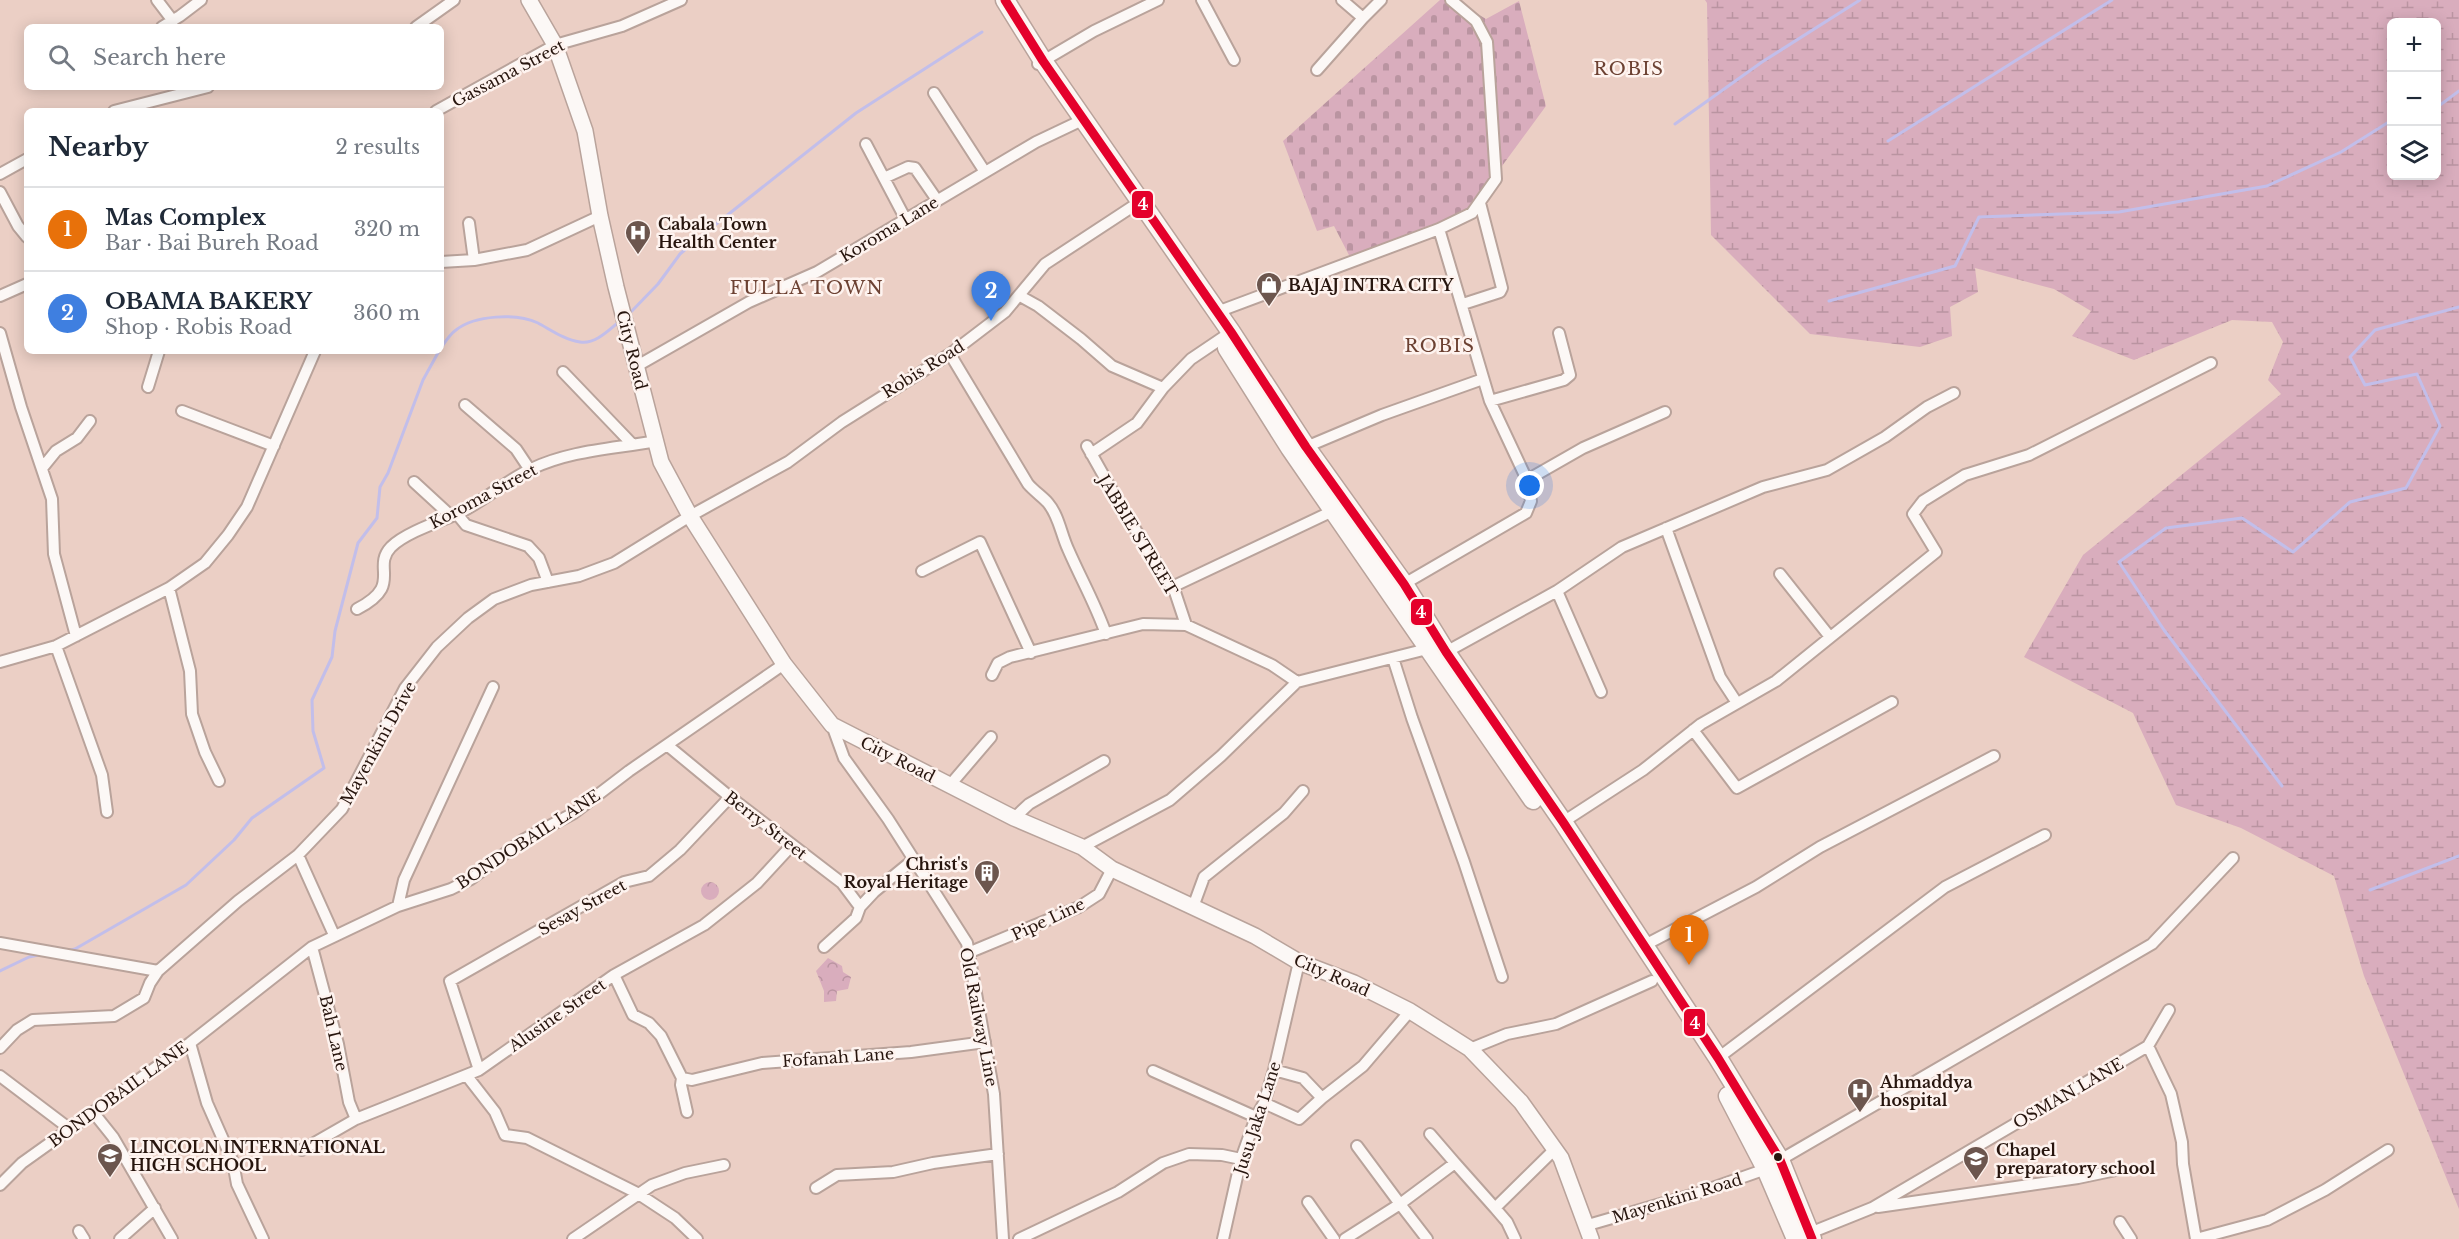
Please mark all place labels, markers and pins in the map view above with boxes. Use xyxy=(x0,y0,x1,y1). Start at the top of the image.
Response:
place label: Cabala Town Health Center xyxy=(658,214,776,252)
hospital icon: Cabala Town Health Center xyxy=(623,218,653,256)
shop icon: BAJAJ INTRA CITY xyxy=(1254,270,1284,308)
pin: 2 xyxy=(972,272,1010,321)
place label: BAJAJ INTRA CITY xyxy=(1288,275,1454,295)
place label: Christ's Royal Heritage xyxy=(844,854,968,892)
building icon: Christ's Royal Heritage xyxy=(972,858,1002,896)
pin: 1 xyxy=(1670,916,1708,965)
place label: Ahmaddya hospital xyxy=(1879,1072,1973,1110)
hospital icon: Ahmaddya hospital xyxy=(1845,1076,1875,1114)
place label: LINCOLN INTERNATIONAL HIGH SCHOOL xyxy=(130,1137,385,1175)
place label: Chapel preparatory school xyxy=(1996,1140,2156,1178)
school or university icon: LINCOLN INTERNATIONAL HIGH SCHOOL xyxy=(95,1141,125,1179)
school or university icon: Chapel preparatory school xyxy=(1961,1144,1991,1182)
unlabelled marker xyxy=(1772,1151,1784,1163)

